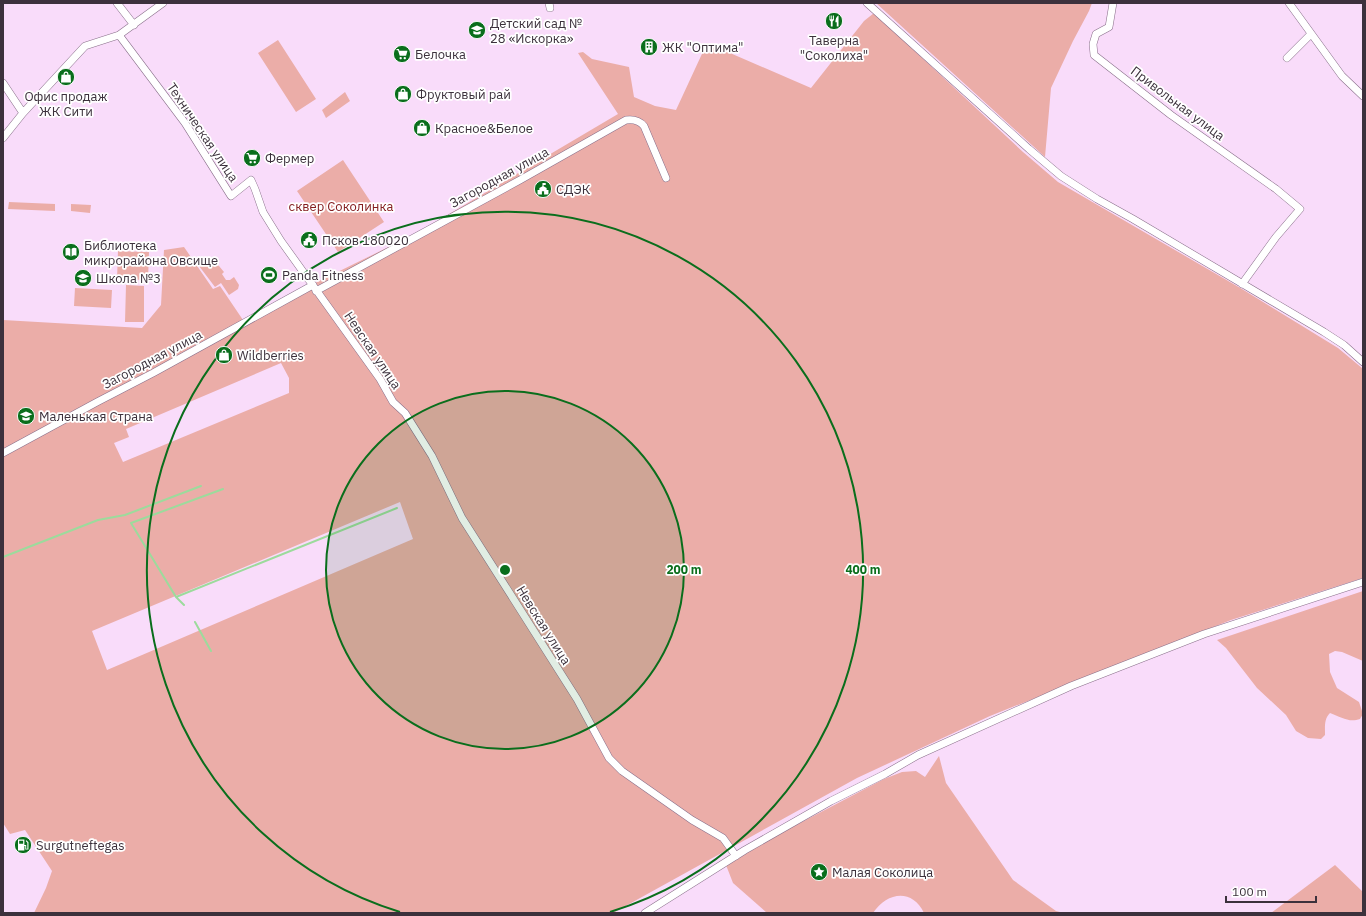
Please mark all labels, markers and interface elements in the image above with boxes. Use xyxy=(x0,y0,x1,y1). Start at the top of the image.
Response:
restaurant icon: Таверна "Соколиха" xyxy=(824,11,844,31)
place label: Детский сад № 28 «Искорка» xyxy=(490,15,582,47)
school or university icon: Детский сад № 28 «Искорка» xyxy=(467,20,487,40)
place label: Таверна "Соколиха" xyxy=(800,32,868,64)
building icon: ЖК "Оптима" xyxy=(639,37,659,57)
place label: ЖК "Оптима" xyxy=(662,39,743,56)
supermarket icon: Белочка xyxy=(392,44,412,64)
place label: Белочка xyxy=(415,46,466,63)
street label: Привольная улица xyxy=(1127,62,1228,144)
shop icon: Офис продаж ЖК Сити xyxy=(56,67,76,87)
street label: Техническая улица xyxy=(163,79,242,185)
shop icon: Фруктовый рай xyxy=(393,84,413,104)
place label: Фруктовый рай xyxy=(416,86,511,103)
place label: Офис продаж ЖК Сити xyxy=(24,88,108,120)
shop icon: Красное&Белое xyxy=(412,118,432,138)
place label: Красное&Белое xyxy=(435,120,533,137)
street label: Загородная улица xyxy=(447,143,552,212)
supermarket icon: Фермер xyxy=(242,148,262,168)
place label: Фермер xyxy=(265,150,314,167)
public building icon: СДЭК xyxy=(533,179,553,199)
place label: СДЭК xyxy=(556,181,591,198)
park label: сквер Соколинка xyxy=(289,198,393,215)
public building icon: Псков 180020 xyxy=(299,230,319,250)
place label: Псков 180020 xyxy=(322,232,409,249)
place label: Библиотека микрорайона Овсище xyxy=(84,237,218,269)
library icon: Библиотека микрорайона Овсище xyxy=(61,242,81,262)
sports icon: Panda Fitness xyxy=(259,265,279,285)
place label: Panda Fitness xyxy=(282,267,364,284)
school or university icon: Школа №3 xyxy=(73,268,93,288)
place label: Школа №3 xyxy=(96,270,161,287)
street label: Невская улица xyxy=(340,308,405,392)
street label: Загородная улица xyxy=(99,326,205,393)
shop icon: Wildberries xyxy=(214,345,234,365)
place label: Wildberries xyxy=(237,347,304,364)
school or university icon: Маленькая Страна xyxy=(16,406,36,426)
place label: Маленькая Страна xyxy=(39,408,153,425)
text: 200 m xyxy=(666,562,702,577)
text: 400 m xyxy=(845,562,881,577)
centre of rings xyxy=(498,563,512,577)
street label: Невская улица xyxy=(512,583,575,668)
fuel station icon: Surgutneftegas xyxy=(13,835,33,855)
place label: Surgutneftegas xyxy=(36,837,125,854)
place icon: Малая Соколица xyxy=(809,862,829,882)
place label: Малая Соколица xyxy=(832,864,933,881)
scale bar xyxy=(1226,878,1316,904)
text: 100 m xyxy=(1232,884,1267,899)

